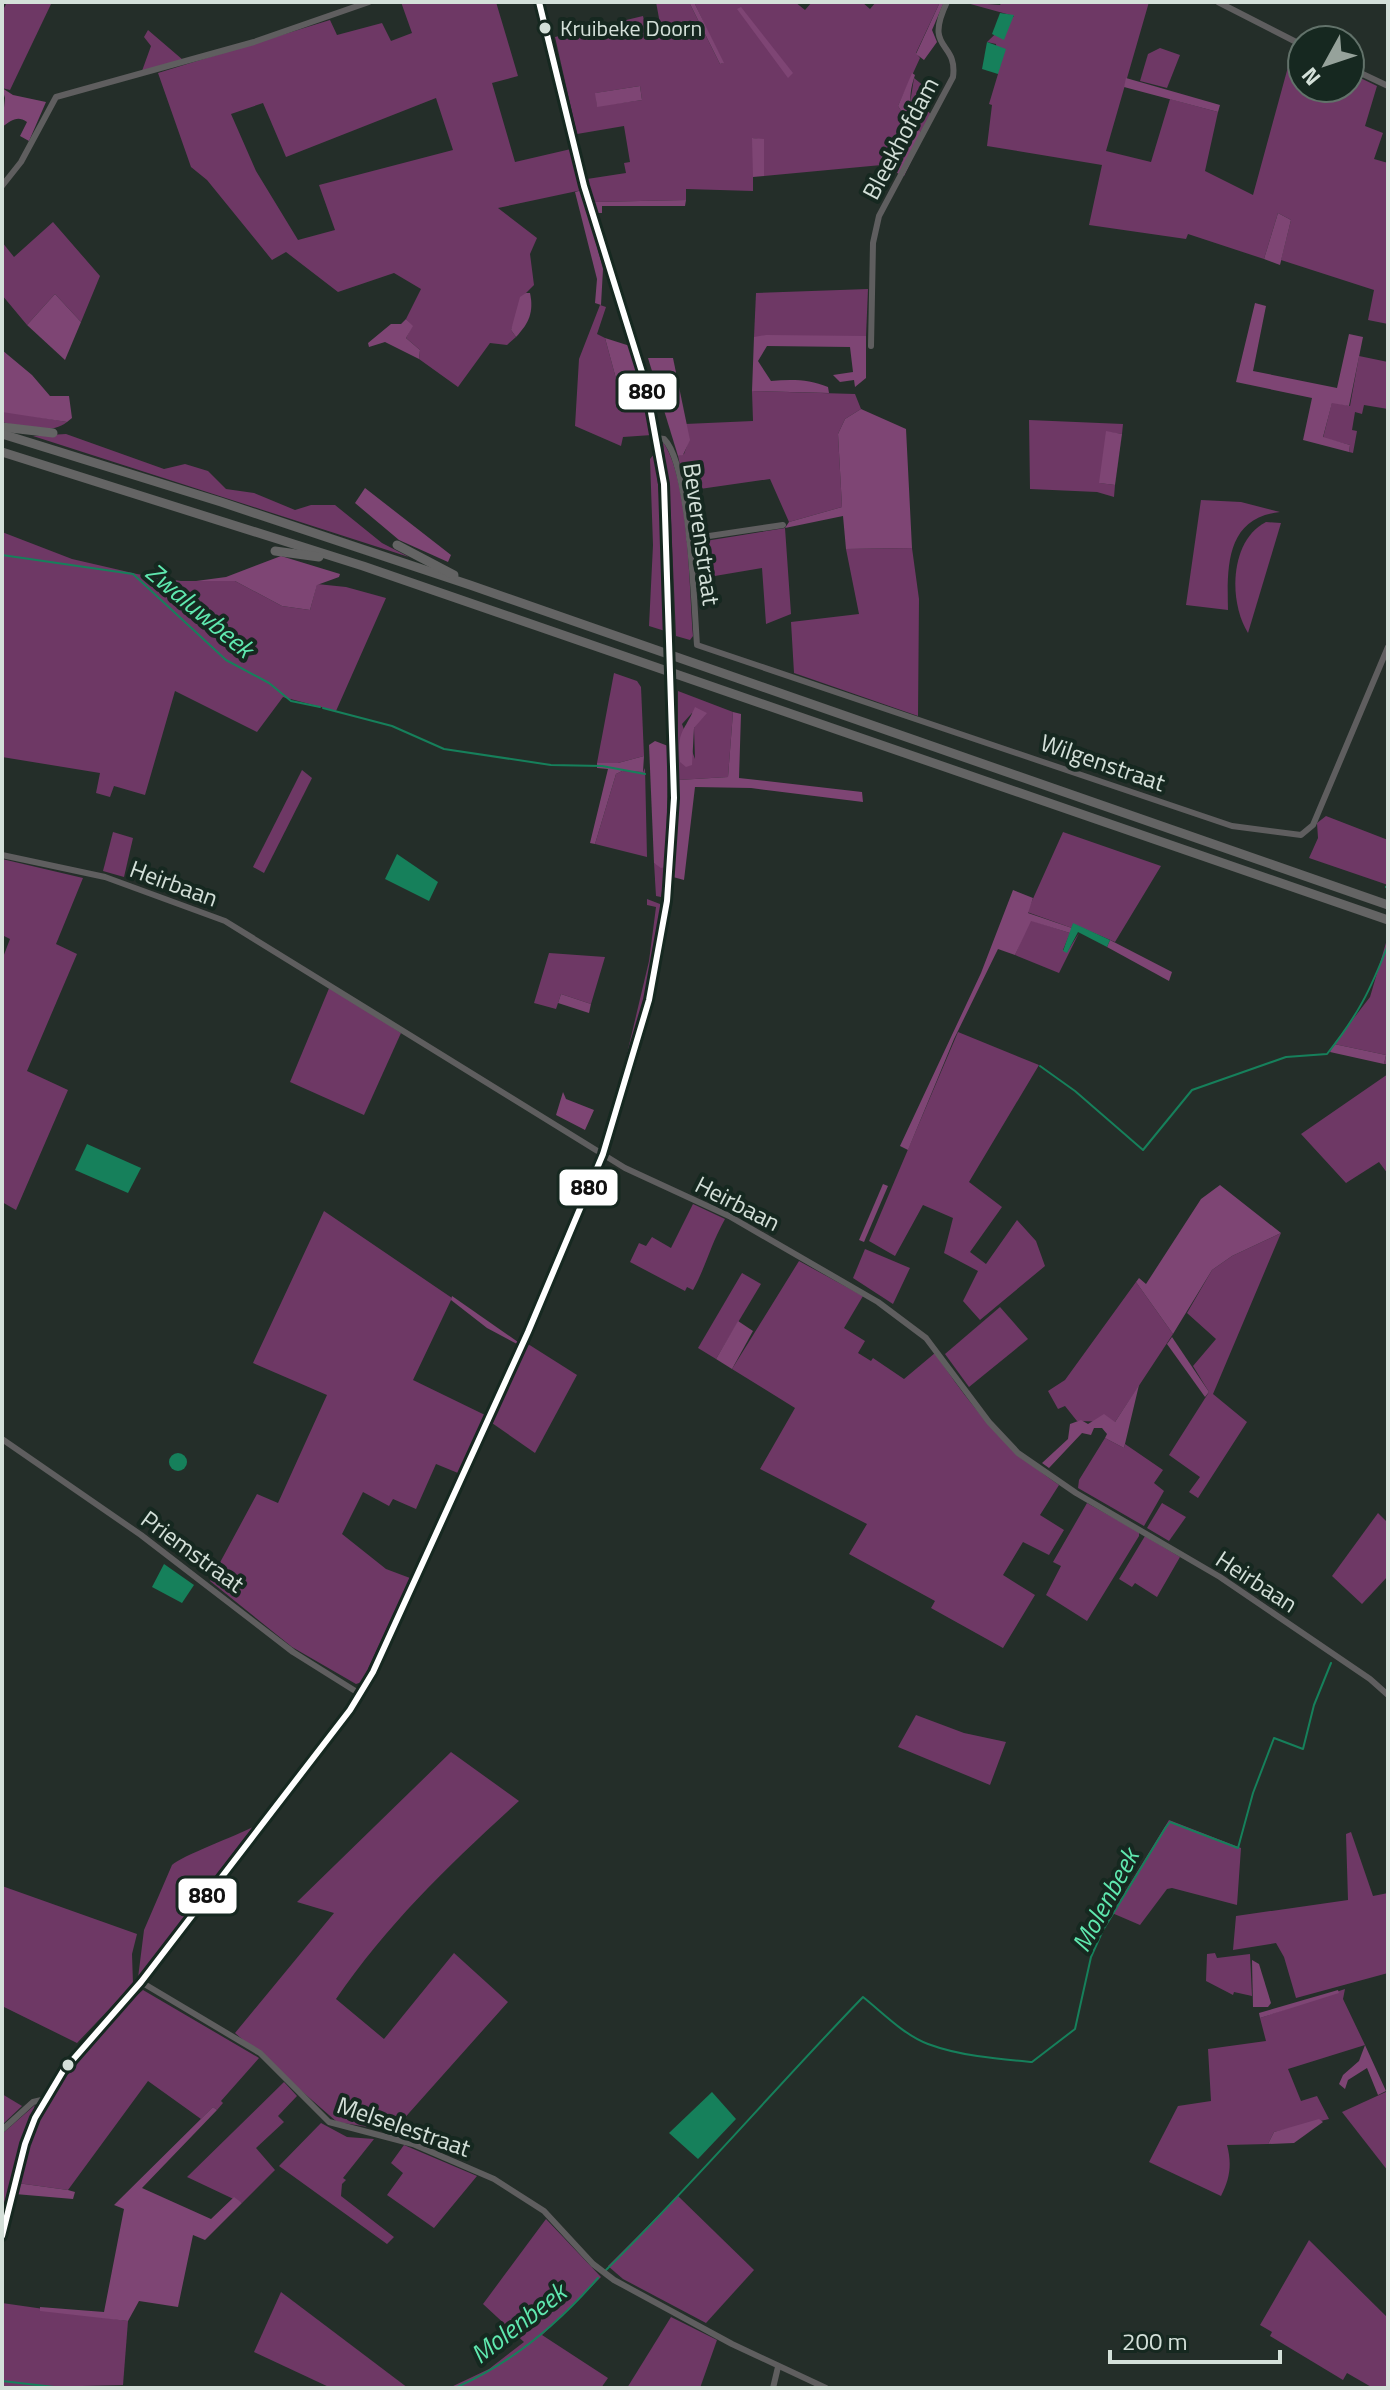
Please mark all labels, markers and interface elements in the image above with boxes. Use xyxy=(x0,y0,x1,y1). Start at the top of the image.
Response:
place label: Kruibeke Doorn xyxy=(560,11,702,45)
marker: Kruibeke Doorn xyxy=(537,20,553,36)
north arrow xyxy=(1286,24,1366,104)
text: N xyxy=(1293,60,1329,94)
street label: Bleekhofdam xyxy=(853,70,947,206)
line badge: 880 xyxy=(617,372,678,411)
text: 880 xyxy=(629,374,665,408)
street label: Beverenstraat xyxy=(674,460,730,608)
water label: Zwaluwbeek xyxy=(137,553,265,669)
street label: Wilgenstraat xyxy=(1036,724,1171,800)
street label: Heirbaan xyxy=(125,850,223,916)
street label: Heirbaan xyxy=(689,1166,787,1240)
line badge: 880 xyxy=(558,1168,619,1207)
text: 880 xyxy=(571,1170,607,1204)
street label: Priemstraat xyxy=(134,1501,253,1601)
street label: Heirbaan xyxy=(1209,1541,1305,1621)
water label: Molenbeek xyxy=(1061,1838,1150,1959)
line badge: 880 xyxy=(177,1877,238,1915)
text: 880 xyxy=(189,1878,225,1912)
unlabelled marker xyxy=(60,2057,76,2073)
street label: Melselestraat xyxy=(332,2086,476,2166)
water label: Molenbeek xyxy=(462,2271,577,2373)
scale bar xyxy=(1110,2314,1280,2364)
text: 200 m xyxy=(1122,2323,1188,2359)

